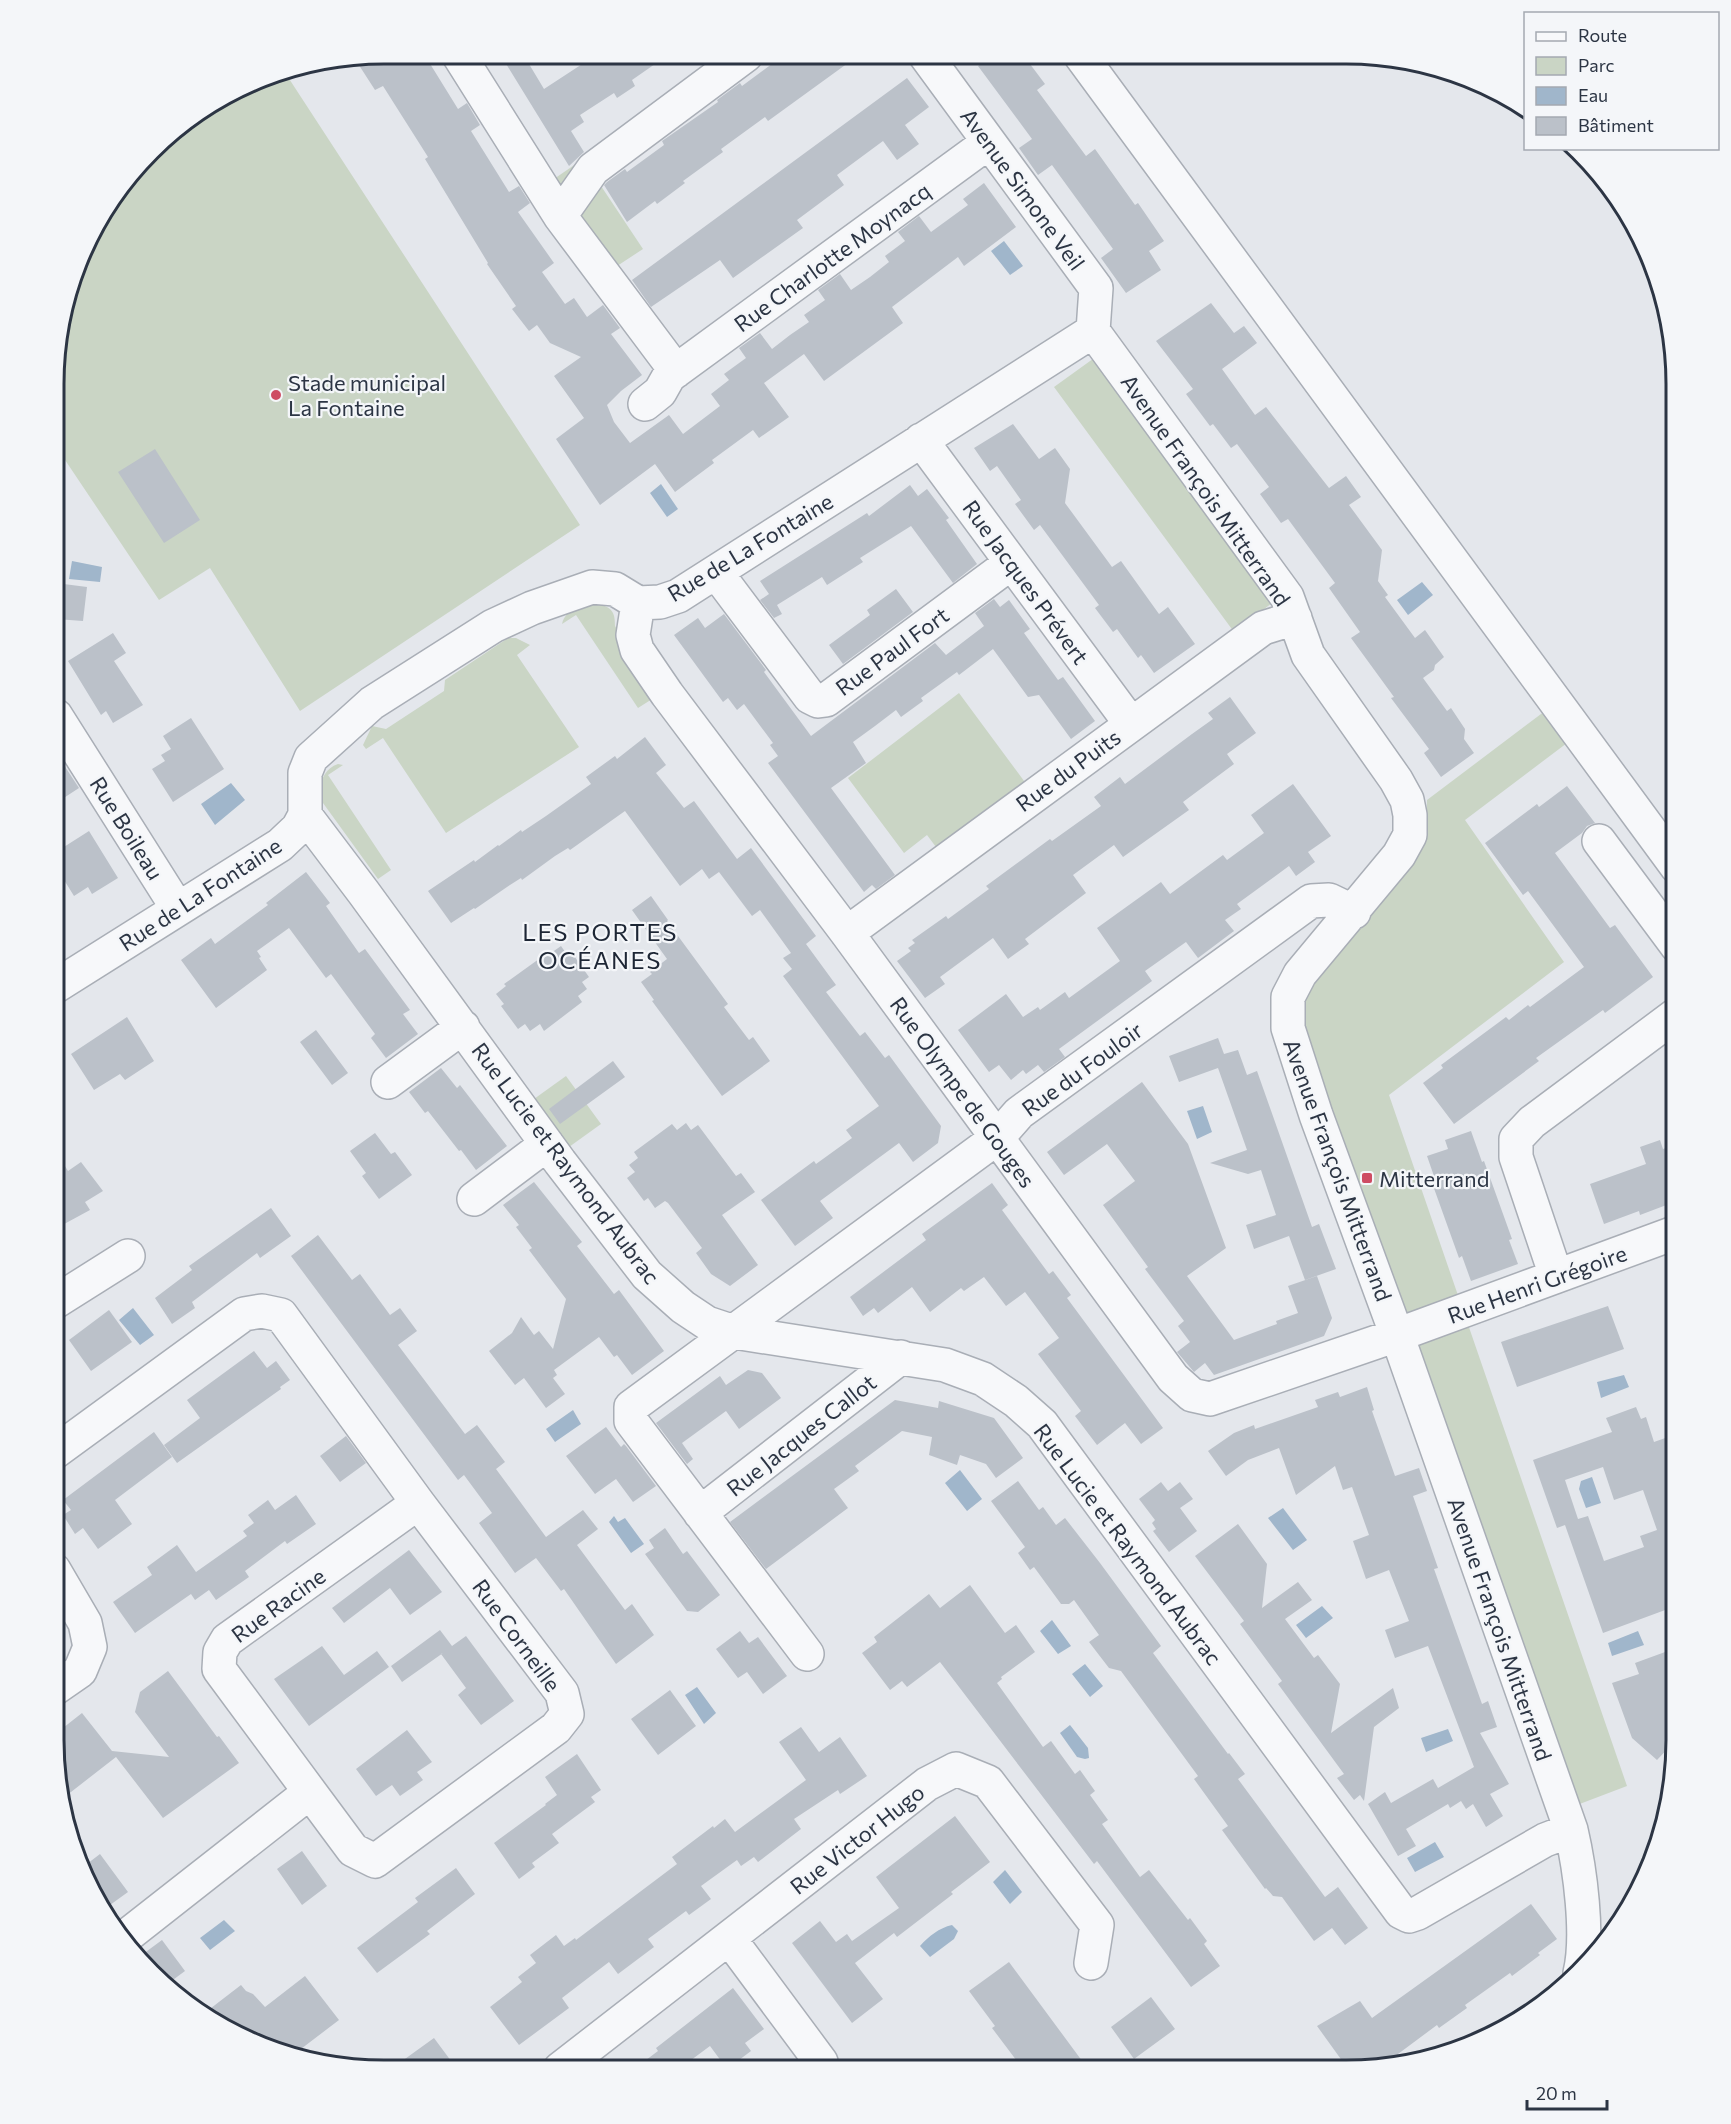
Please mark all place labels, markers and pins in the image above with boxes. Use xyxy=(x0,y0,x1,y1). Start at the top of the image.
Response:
place label: Stade municipal La Fontaine xyxy=(288,369,446,421)
marker: Stade municipal La Fontaine xyxy=(269,388,283,402)
place label: Mitterrand xyxy=(1379,1165,1489,1192)
marker: Mitterrand xyxy=(1360,1171,1374,1185)

